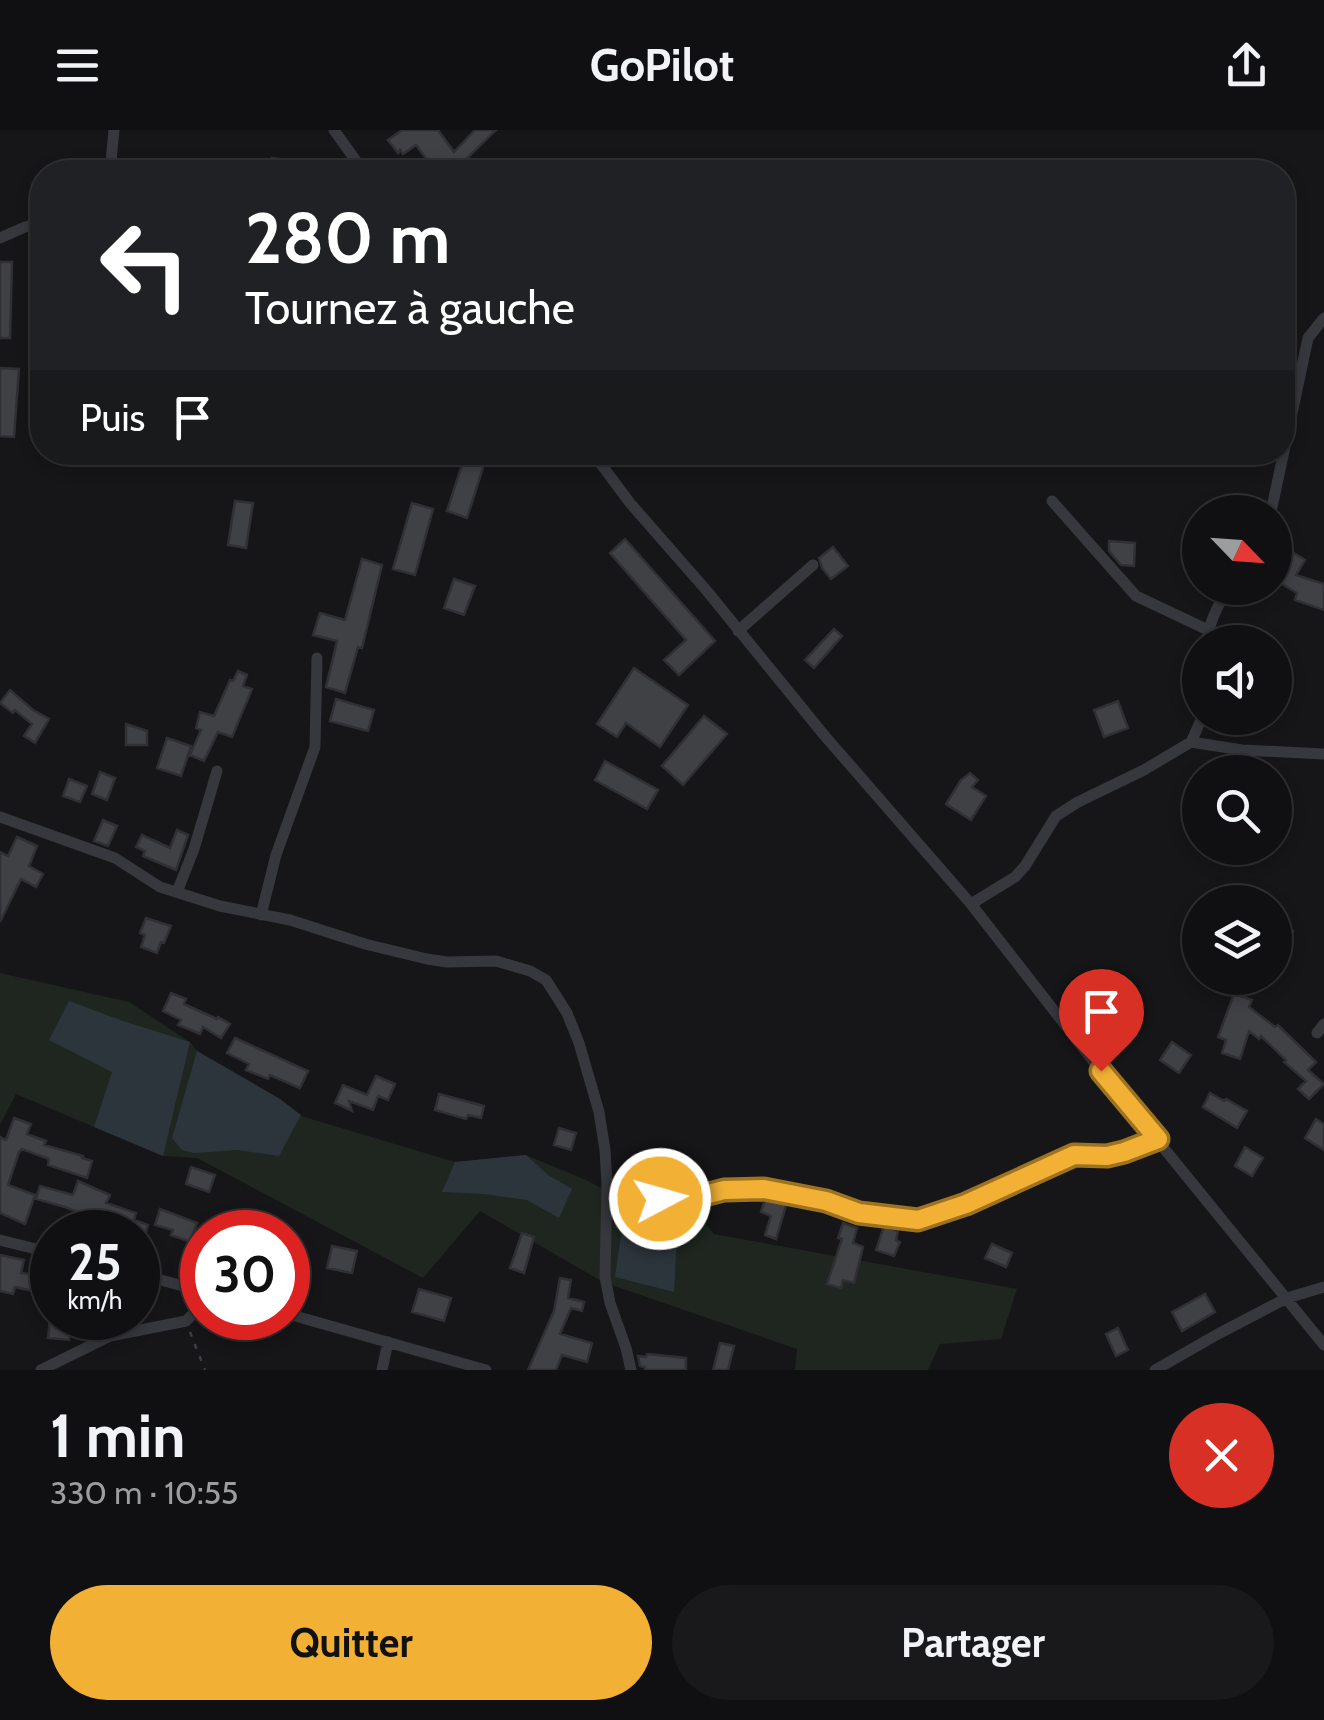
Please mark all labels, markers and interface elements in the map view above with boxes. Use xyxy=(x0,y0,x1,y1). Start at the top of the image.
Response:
icon: menu xyxy=(50,38,105,93)
text: GoPilot xyxy=(590,38,734,92)
icon: share xyxy=(1219,38,1274,93)
text: 280 m xyxy=(245,195,450,281)
icon: left xyxy=(80,200,210,330)
text: Tournez à gauche xyxy=(245,281,575,335)
icon: arrive xyxy=(165,390,220,445)
text: Puis xyxy=(80,394,145,441)
north arrow xyxy=(1182,495,1292,605)
map controls xyxy=(1182,495,1292,995)
button: sound xyxy=(1182,625,1292,735)
button: search xyxy=(1182,755,1292,865)
button: layers xyxy=(1182,885,1292,995)
pin xyxy=(1059,969,1144,1072)
icon: arrive xyxy=(1074,984,1129,1039)
position arrow xyxy=(608,1147,712,1251)
speed limit sign: 30 xyxy=(180,1210,310,1340)
text: 25 xyxy=(68,1232,122,1293)
text: km/h xyxy=(68,1285,122,1315)
text: 1 min xyxy=(50,1399,185,1472)
button: close xyxy=(1169,1403,1274,1508)
text: 330 m · 10:55 xyxy=(50,1473,238,1512)
button: Quitter xyxy=(50,1585,652,1700)
button: Partager xyxy=(672,1585,1274,1700)

